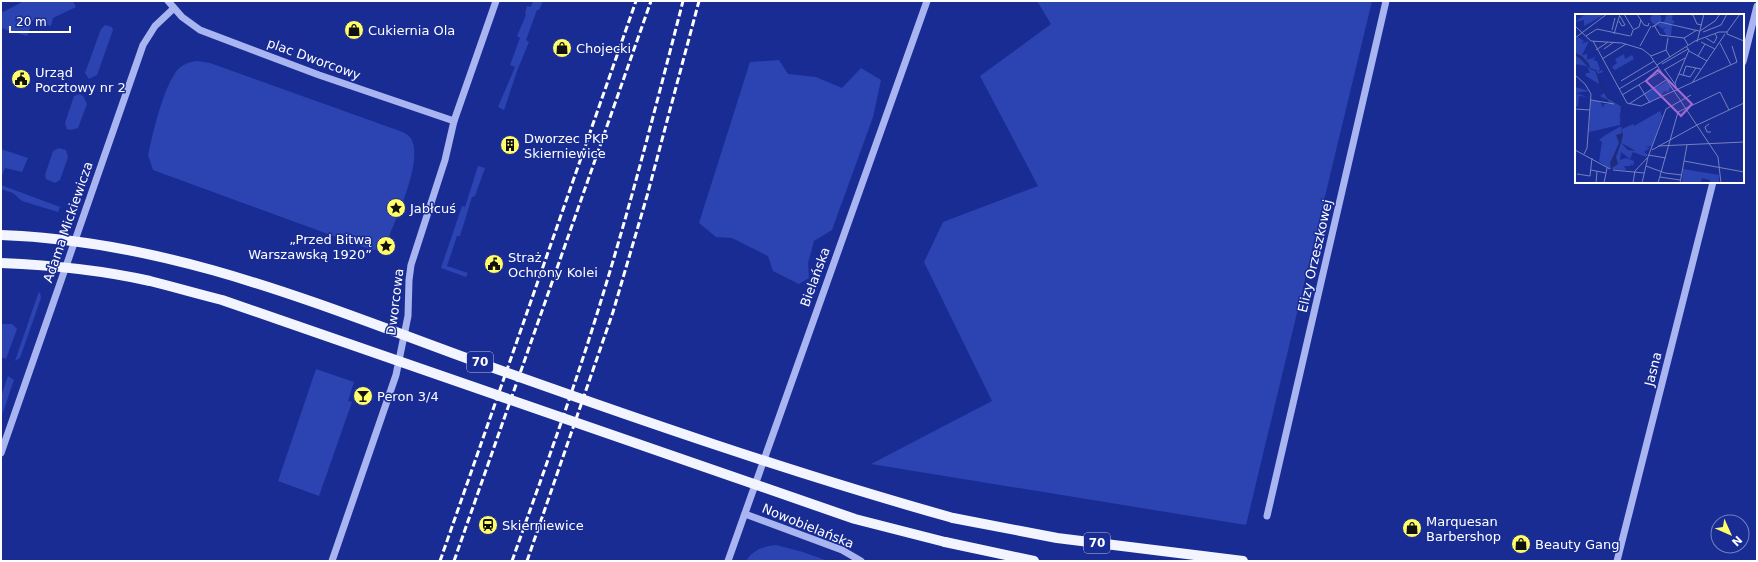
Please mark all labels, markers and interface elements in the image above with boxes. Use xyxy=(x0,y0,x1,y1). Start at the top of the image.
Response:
scale bar xyxy=(10,8,70,34)
inset map xyxy=(1575,14,1744,183)
text: 20 m xyxy=(16,15,47,29)
shop icon: Cukiernia Ola xyxy=(343,19,365,41)
place label: Cukiernia Ola xyxy=(368,23,455,38)
street label: plac Dworcowy xyxy=(265,35,363,83)
shop icon: Chojecki xyxy=(551,37,573,59)
place label: Chojecki xyxy=(576,41,631,56)
place label: Urząd Pocztowy nr 2 xyxy=(35,65,126,95)
public building icon: Urząd Pocztowy nr 2 xyxy=(10,68,32,90)
place label: Dworzec PKP Skierniewice xyxy=(524,131,608,161)
building icon: Dworzec PKP Skierniewice xyxy=(499,134,521,156)
street label: Adama Mickiewicza xyxy=(40,160,96,284)
place icon: Jabłcuś xyxy=(385,197,407,219)
street label: Elizy Orzeszkowej xyxy=(1295,198,1335,314)
place label: Jabłcuś xyxy=(409,201,456,216)
place label: „Przed Bitwą Warszawską 1920” xyxy=(248,232,372,262)
place icon: „Przed Bitwą Warszawską 1920” xyxy=(375,235,397,257)
street label: Bielańska xyxy=(797,245,833,309)
place label: Straż Ochrony Kolei xyxy=(508,250,598,280)
public building icon: Straż Ochrony Kolei xyxy=(483,253,505,275)
street label: Dworcowa xyxy=(383,268,407,336)
street label: Jasna xyxy=(1641,350,1664,389)
road number: 70 xyxy=(467,352,493,372)
bar icon: Peron 3/4 xyxy=(352,385,374,407)
place label: Peron 3/4 xyxy=(377,389,439,404)
street label: Nowobielańska xyxy=(760,501,856,551)
station icon: Skierniewice xyxy=(477,514,499,536)
place label: Marquesan Barbershop xyxy=(1426,514,1501,544)
north arrow xyxy=(1710,514,1750,554)
shop icon: Marquesan Barbershop xyxy=(1401,517,1423,539)
place label: Skierniewice xyxy=(502,518,584,533)
road number: 70 xyxy=(1084,533,1110,553)
shop icon: Beauty Gang xyxy=(1510,533,1532,555)
text: N xyxy=(1729,533,1745,549)
place label: Beauty Gang xyxy=(1535,537,1620,552)

